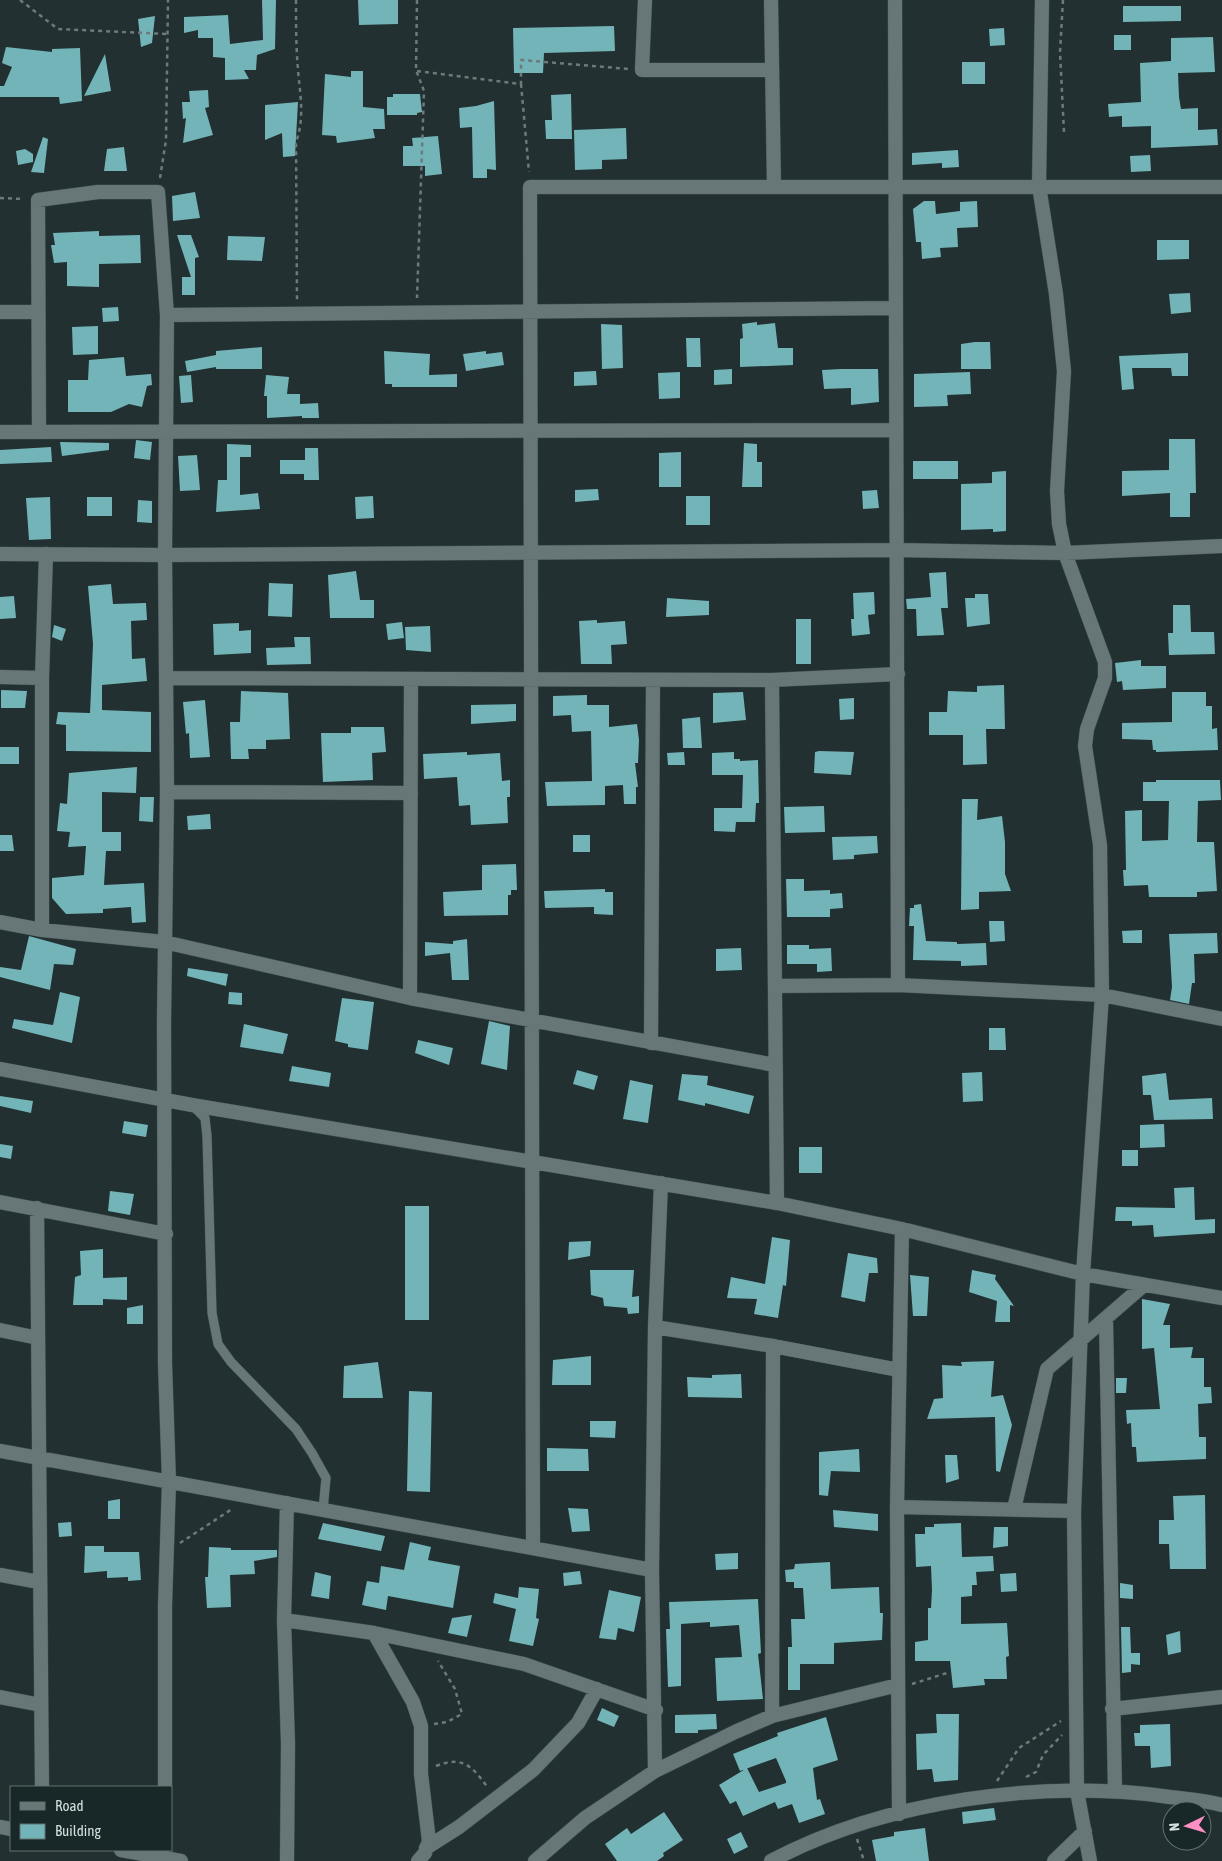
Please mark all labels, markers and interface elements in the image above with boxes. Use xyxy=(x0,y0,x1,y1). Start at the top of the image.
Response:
legend xyxy=(10,1786,172,1851)
text: Road xyxy=(55,1797,84,1814)
north arrow xyxy=(1162,1801,1212,1851)
text: Building xyxy=(55,1822,101,1839)
text: N xyxy=(1166,1822,1182,1832)

